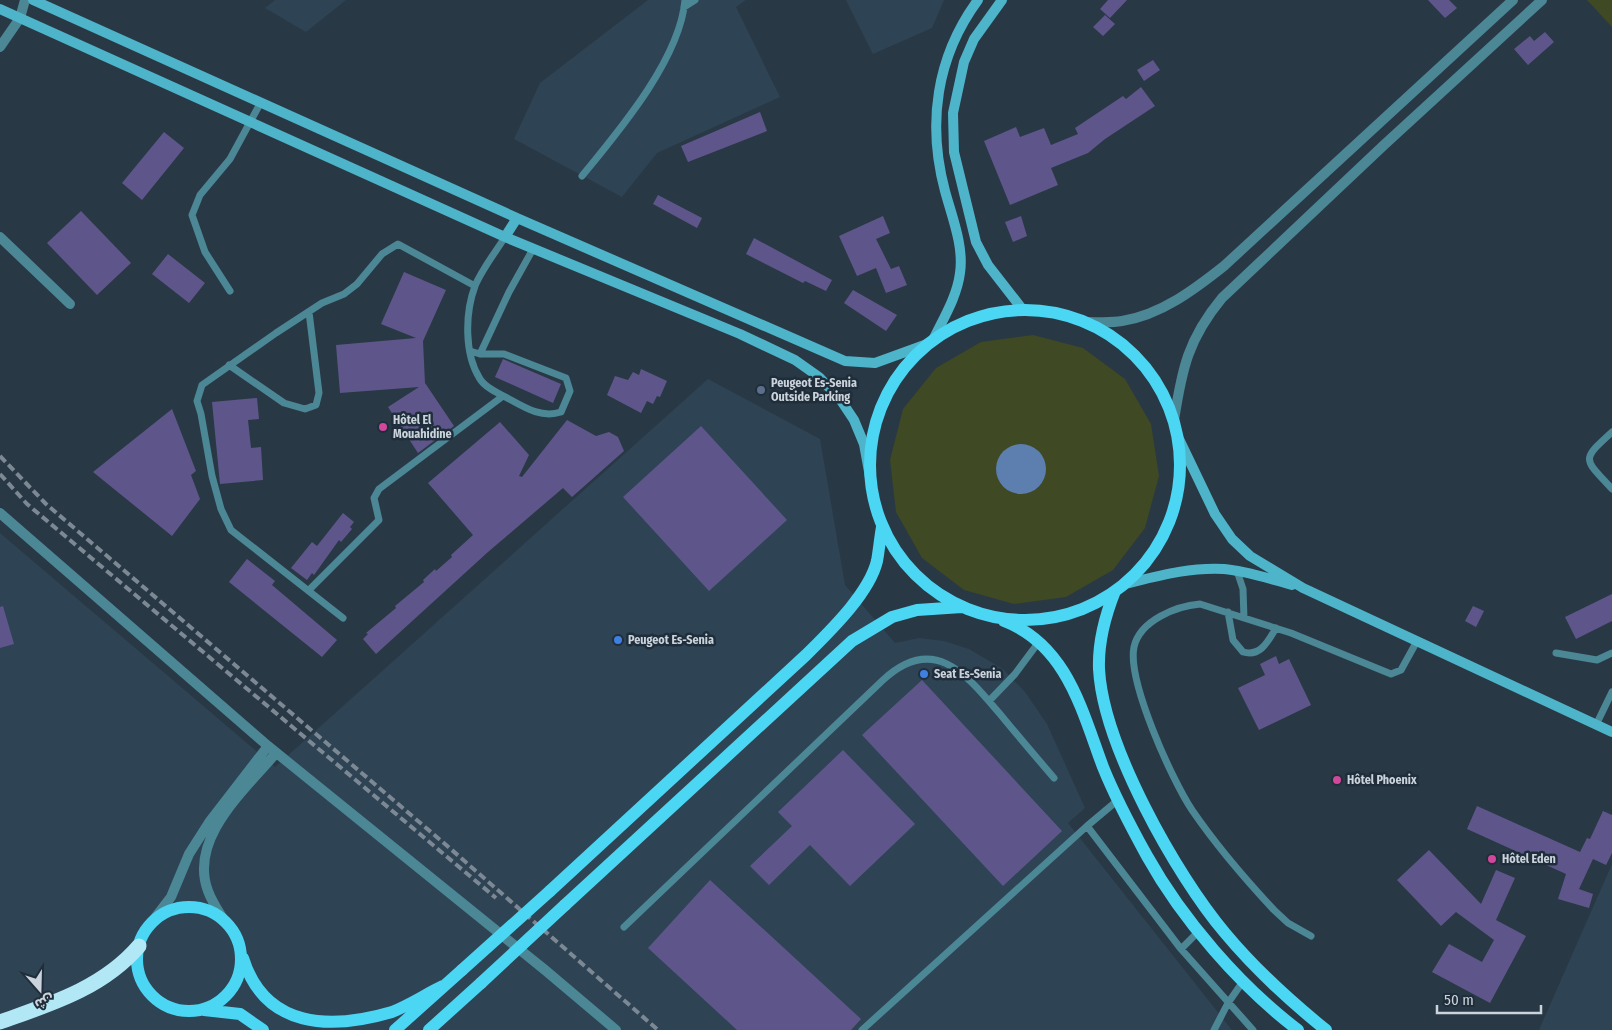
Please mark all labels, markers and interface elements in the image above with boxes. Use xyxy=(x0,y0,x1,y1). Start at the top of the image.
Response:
place label: Peugeot Es-Senia Outside Parking xyxy=(771,376,857,404)
marker: Peugeot Es-Senia Outside Parking xyxy=(755,384,767,396)
place label: Hôtel El Mouahidine xyxy=(393,413,452,441)
marker: Hôtel El Mouahidine xyxy=(377,421,389,433)
place label: Peugeot Es-Senia xyxy=(628,633,714,647)
marker: Peugeot Es-Senia xyxy=(612,634,624,646)
place label: Seat Es-Senia xyxy=(934,667,1001,681)
marker: Seat Es-Senia xyxy=(918,668,930,680)
place label: Hôtel Phoenix xyxy=(1347,773,1417,787)
marker: Hôtel Phoenix xyxy=(1331,774,1343,786)
place label: Hôtel Eden xyxy=(1502,852,1556,866)
marker: Hôtel Eden xyxy=(1486,853,1498,865)
north arrow xyxy=(15,965,65,1015)
scale bar xyxy=(1437,982,1541,1014)
text: ش xyxy=(32,990,56,1013)
text: 50 m xyxy=(1444,991,1474,1009)

